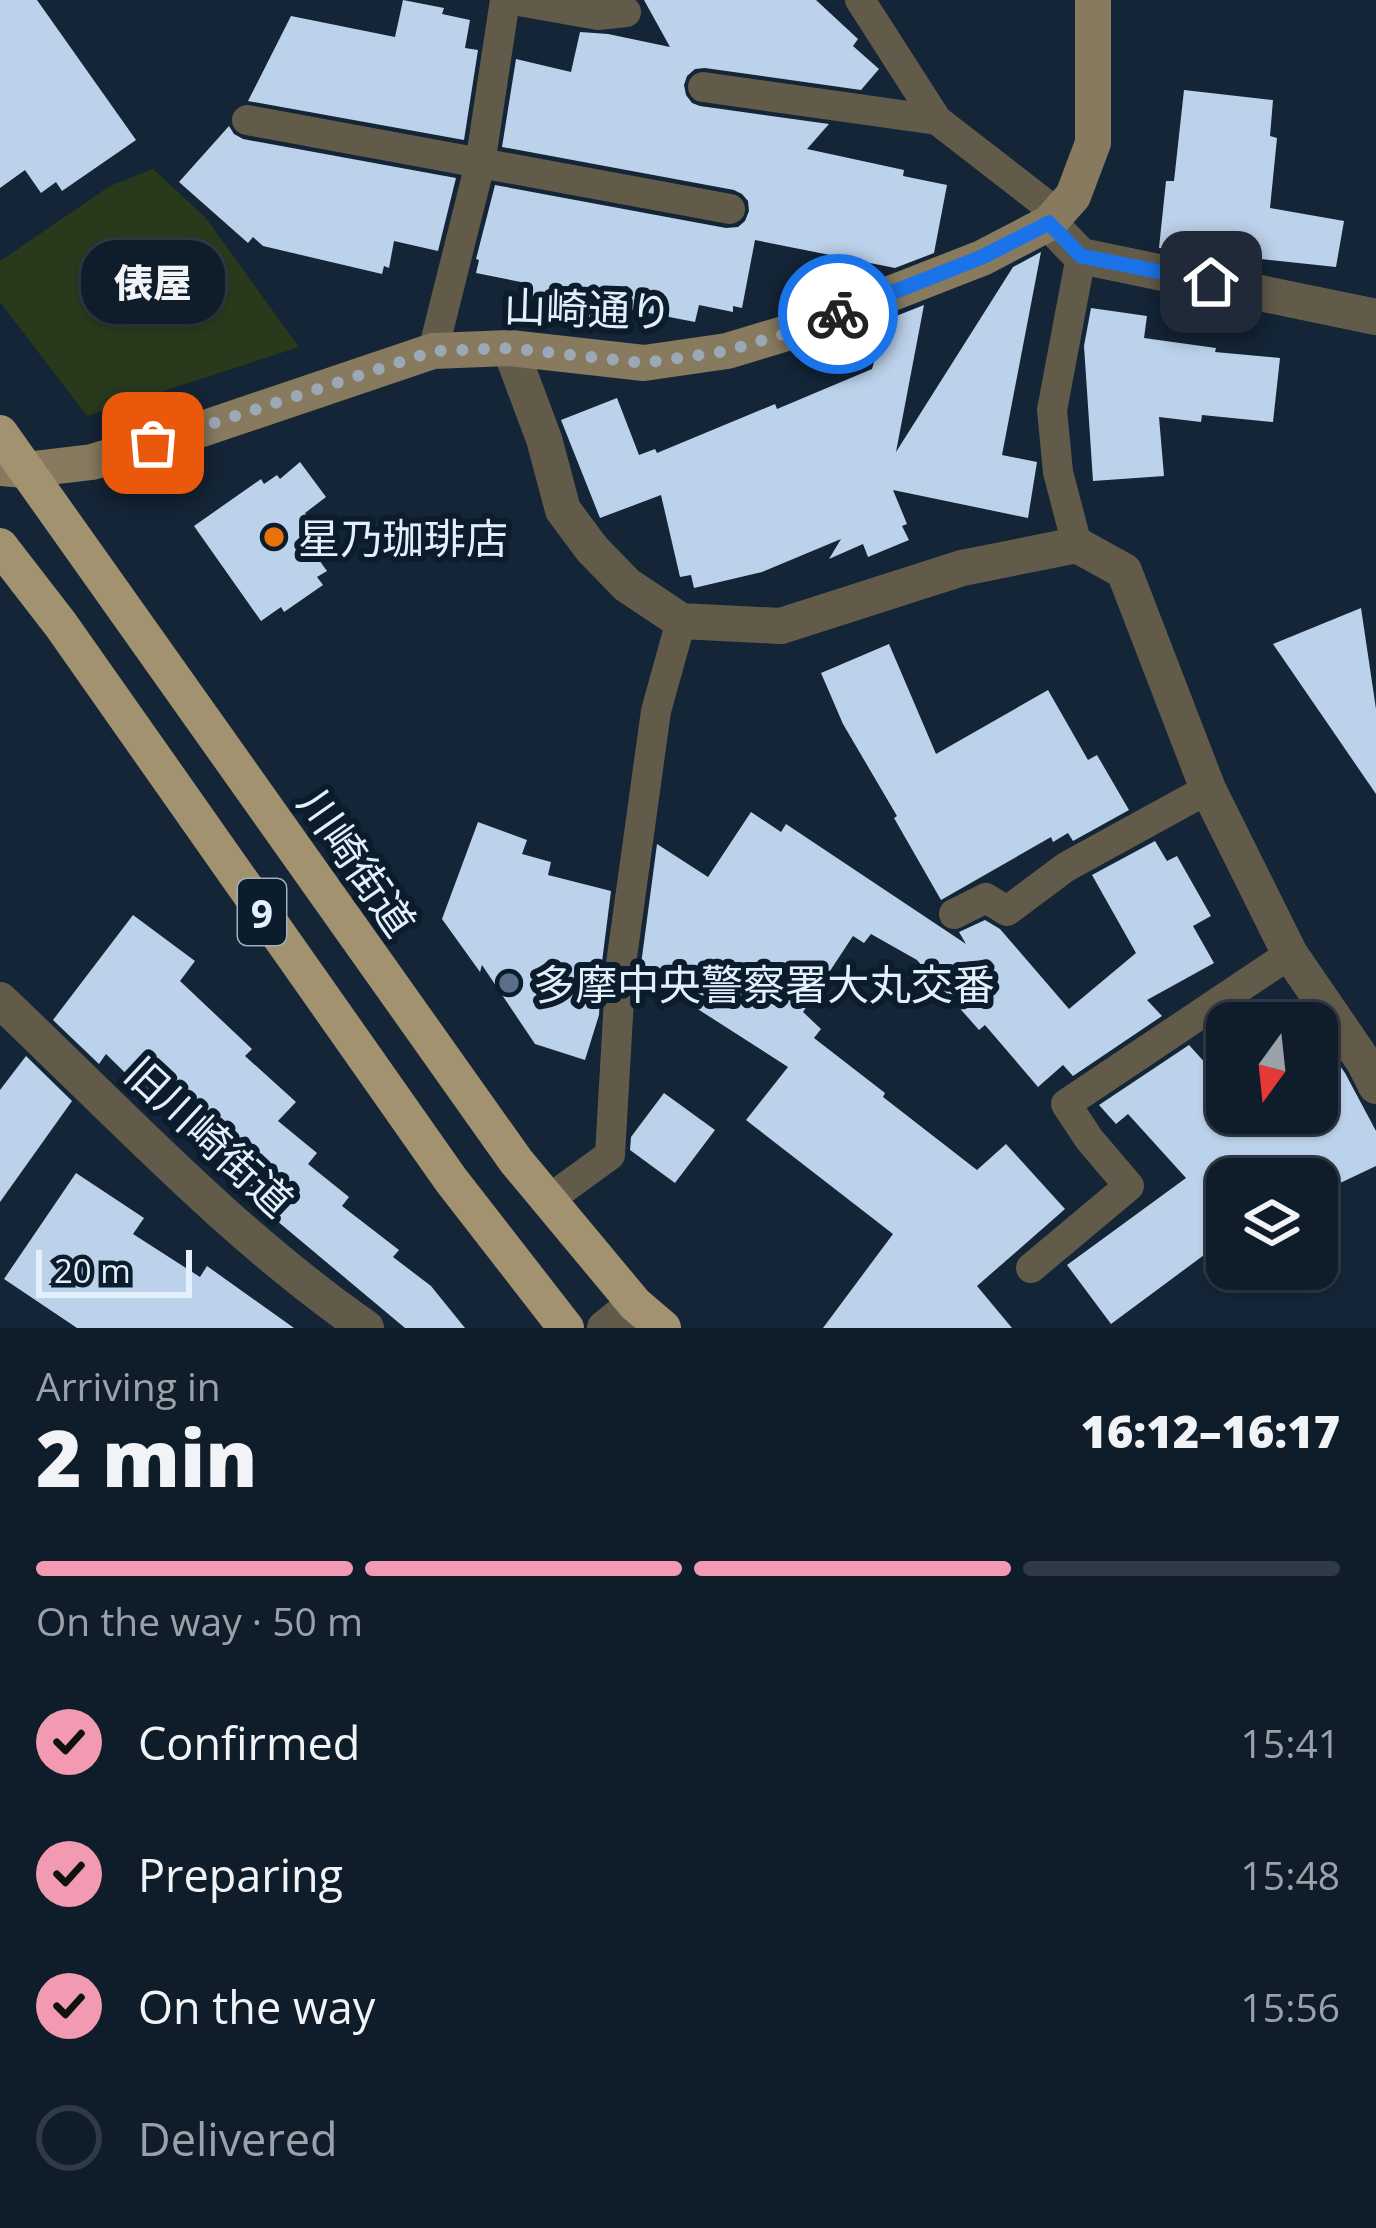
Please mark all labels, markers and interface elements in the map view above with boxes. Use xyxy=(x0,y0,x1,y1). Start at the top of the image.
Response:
pin xyxy=(1160,231,1262,333)
callout: 俵屋 xyxy=(81,239,225,323)
icon: home xyxy=(1178,249,1244,315)
courier xyxy=(778,254,898,374)
text: 俵屋 xyxy=(114,255,192,308)
street label: 山崎通り xyxy=(503,277,673,339)
icon: bike xyxy=(805,281,871,347)
pin xyxy=(102,392,204,494)
icon: bag xyxy=(120,410,186,476)
place label: 星乃珈琲店 xyxy=(298,509,508,566)
marker: 星乃珈琲店 xyxy=(261,524,287,550)
street label: 川崎街道 xyxy=(286,777,430,947)
road number: 9 xyxy=(238,879,286,945)
place label: 多摩中央警察署大丸交番 xyxy=(533,955,995,1012)
marker: 多摩中央警察署大丸交番 xyxy=(496,970,522,996)
north arrow xyxy=(1206,1002,1338,1134)
map controls xyxy=(1206,1002,1338,1290)
street label: 旧川崎街道 xyxy=(114,1044,306,1228)
button: layers xyxy=(1206,1158,1338,1290)
scale bar xyxy=(36,1244,192,1297)
text: 20 m xyxy=(54,1248,131,1293)
text: Arriving in xyxy=(36,1359,221,1412)
text: 16:12–16:17 xyxy=(1081,1400,1340,1461)
text: 2 min xyxy=(36,1404,258,1510)
text: On the way · 50 m xyxy=(36,1594,363,1647)
icon: check xyxy=(36,1709,102,1775)
text: Confirmed xyxy=(138,1712,360,1773)
text: 15:41 xyxy=(1241,1716,1340,1769)
icon: check xyxy=(36,1841,102,1907)
text: Preparing xyxy=(138,1844,343,1905)
text: 15:48 xyxy=(1241,1848,1340,1901)
icon: check xyxy=(36,1973,102,2039)
text: On the way xyxy=(138,1976,375,2037)
text: 15:56 xyxy=(1241,1980,1340,2033)
text: Delivered xyxy=(138,2108,338,2169)

